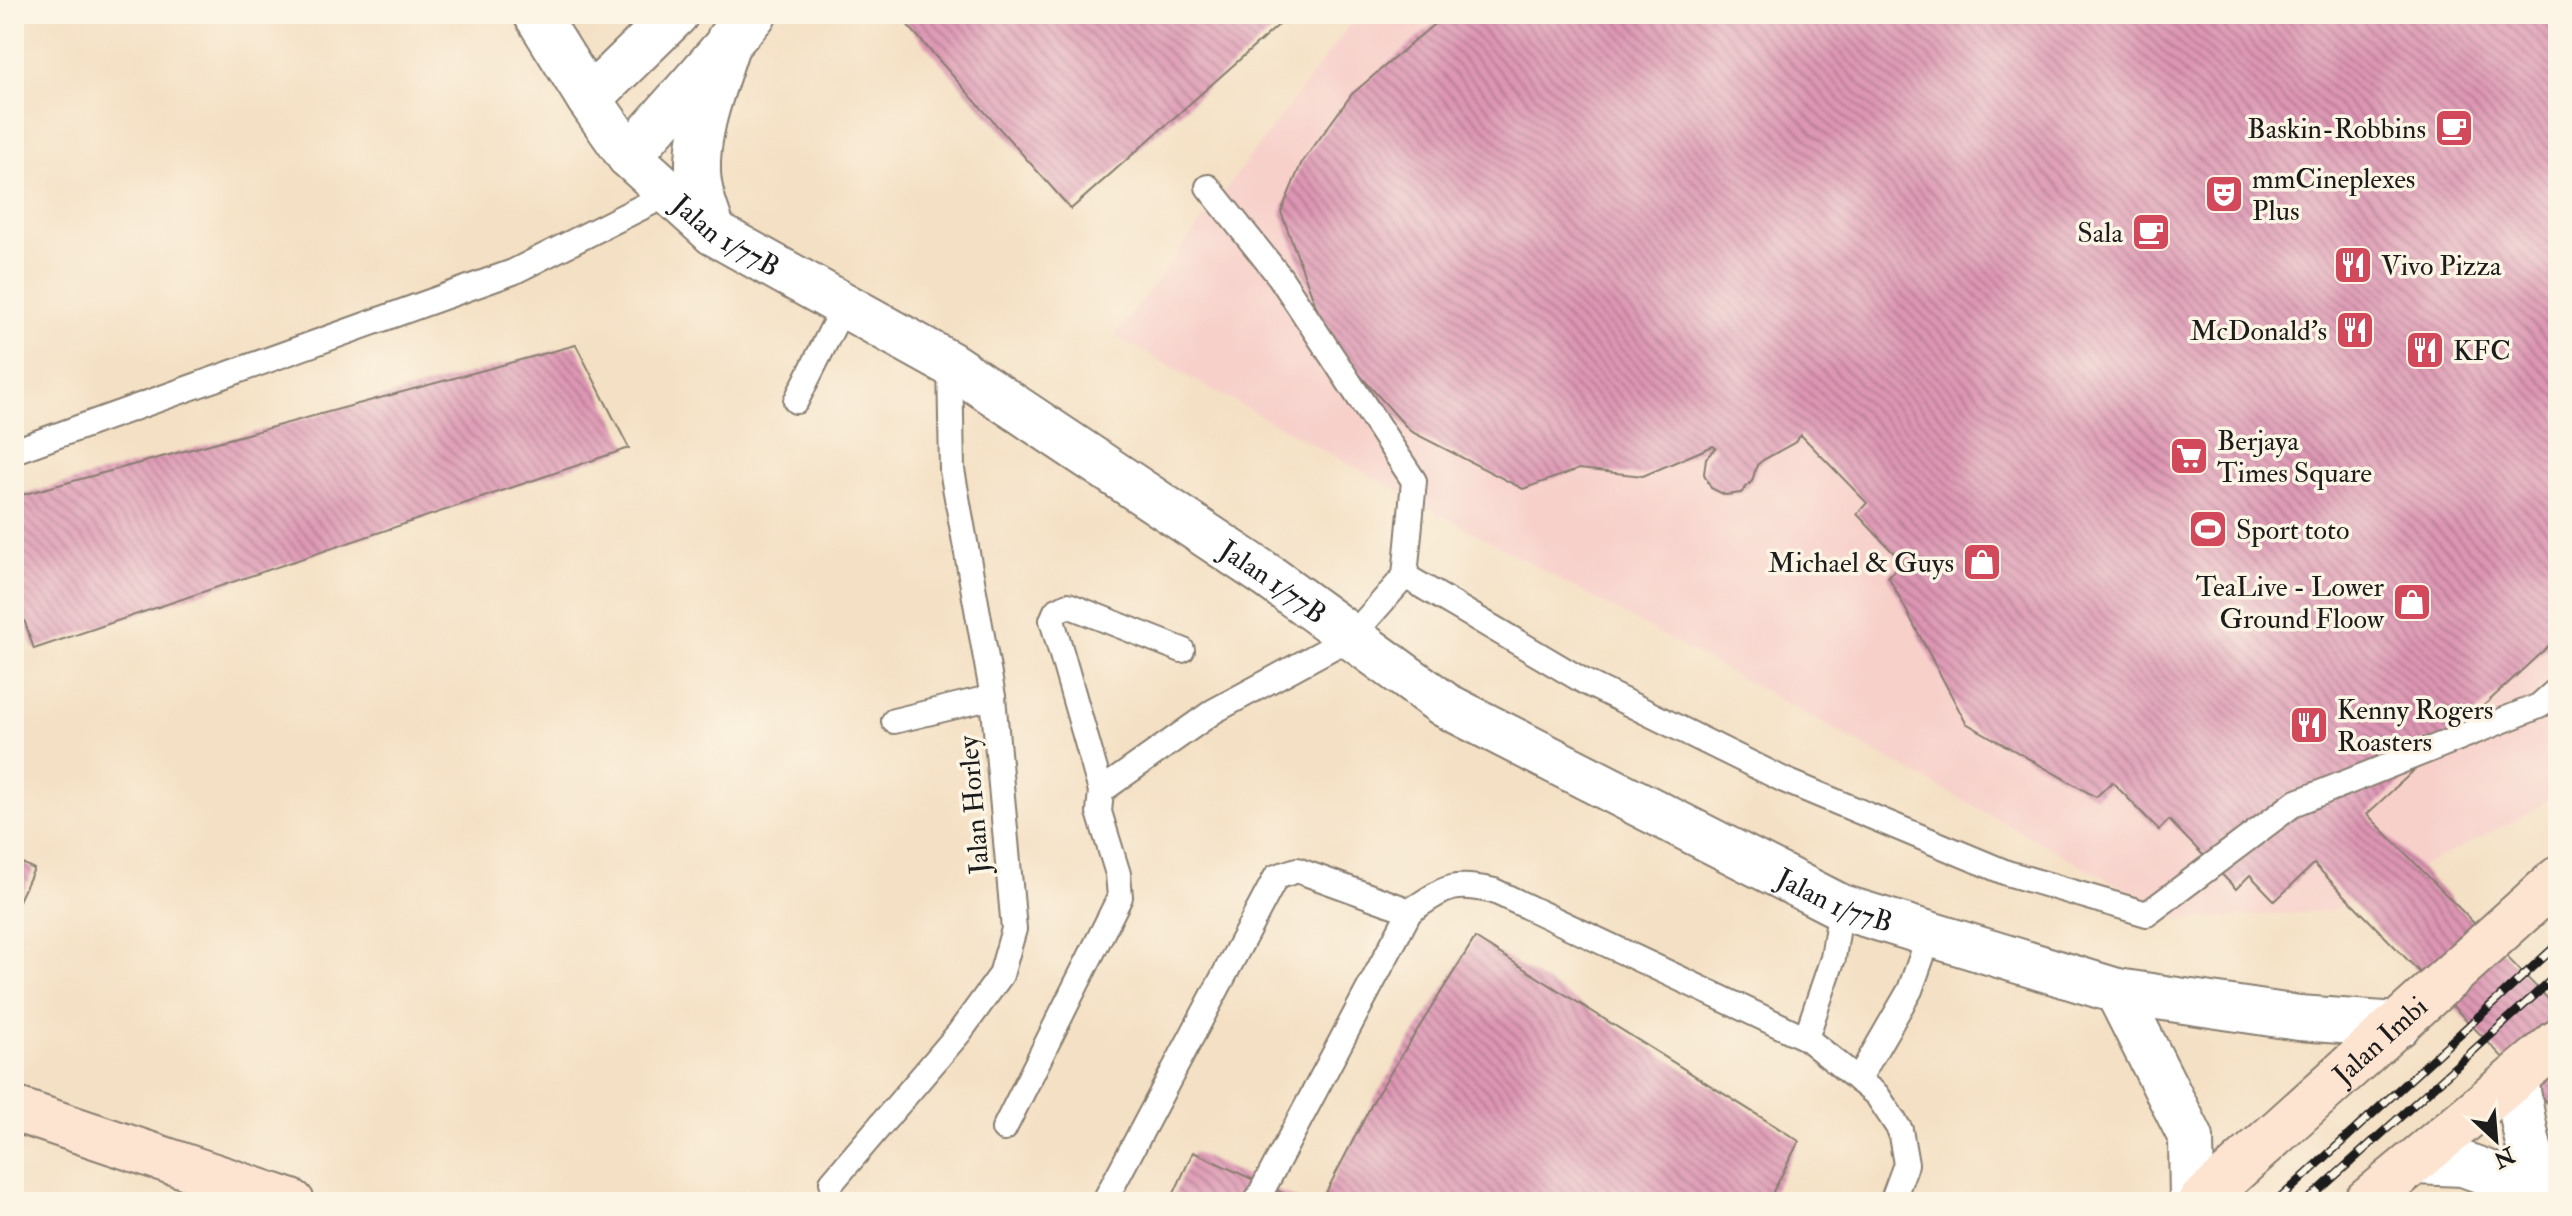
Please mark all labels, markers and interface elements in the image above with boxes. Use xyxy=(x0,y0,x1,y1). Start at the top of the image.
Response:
cafe icon: Baskin-Robbins xyxy=(2433,107,2475,149)
place label: Baskin-Robbins xyxy=(2247,112,2426,147)
place label: mmCineplexes Plus xyxy=(2252,162,2415,229)
theatre icon: mmCineplexes Plus xyxy=(2203,173,2245,215)
street label: Jalan 1/77B xyxy=(664,187,785,285)
cafe icon: Sala xyxy=(2130,211,2172,253)
place label: Sala xyxy=(2077,216,2123,251)
restaurant icon: Vivo Pizza xyxy=(2332,244,2374,286)
place label: Vivo Pizza xyxy=(2381,249,2502,284)
restaurant icon: McDonald's xyxy=(2334,309,2376,351)
place label: McDonald's xyxy=(2190,314,2327,349)
restaurant icon: KFC xyxy=(2404,329,2446,371)
place label: KFC xyxy=(2453,334,2511,369)
place label: Berjaya Times Square xyxy=(2217,424,2372,491)
supermarket icon: Berjaya Times Square xyxy=(2168,435,2210,477)
sports icon: Sport toto xyxy=(2187,508,2229,550)
place label: Sport toto xyxy=(2236,513,2350,548)
street label: Jalan 1/77B xyxy=(1212,532,1333,632)
shop icon: Michael & Guys xyxy=(1961,541,2003,583)
place label: Michael & Guys xyxy=(1768,546,1954,581)
place label: TeaLive - Lower Ground Floow xyxy=(2196,570,2385,637)
shop icon: TeaLive - Lower Ground Floow xyxy=(2391,581,2433,623)
place label: Kenny Rogers Roasters xyxy=(2337,693,2493,760)
restaurant icon: Kenny Rogers Roasters xyxy=(2288,704,2330,746)
street label: Jalan Horley xyxy=(951,734,998,876)
street label: Jalan 1/77B xyxy=(1770,861,1897,941)
street label: Jalan Imbi xyxy=(2325,989,2435,1093)
north arrow xyxy=(2456,1100,2536,1180)
text: N xyxy=(2489,1140,2520,1174)

